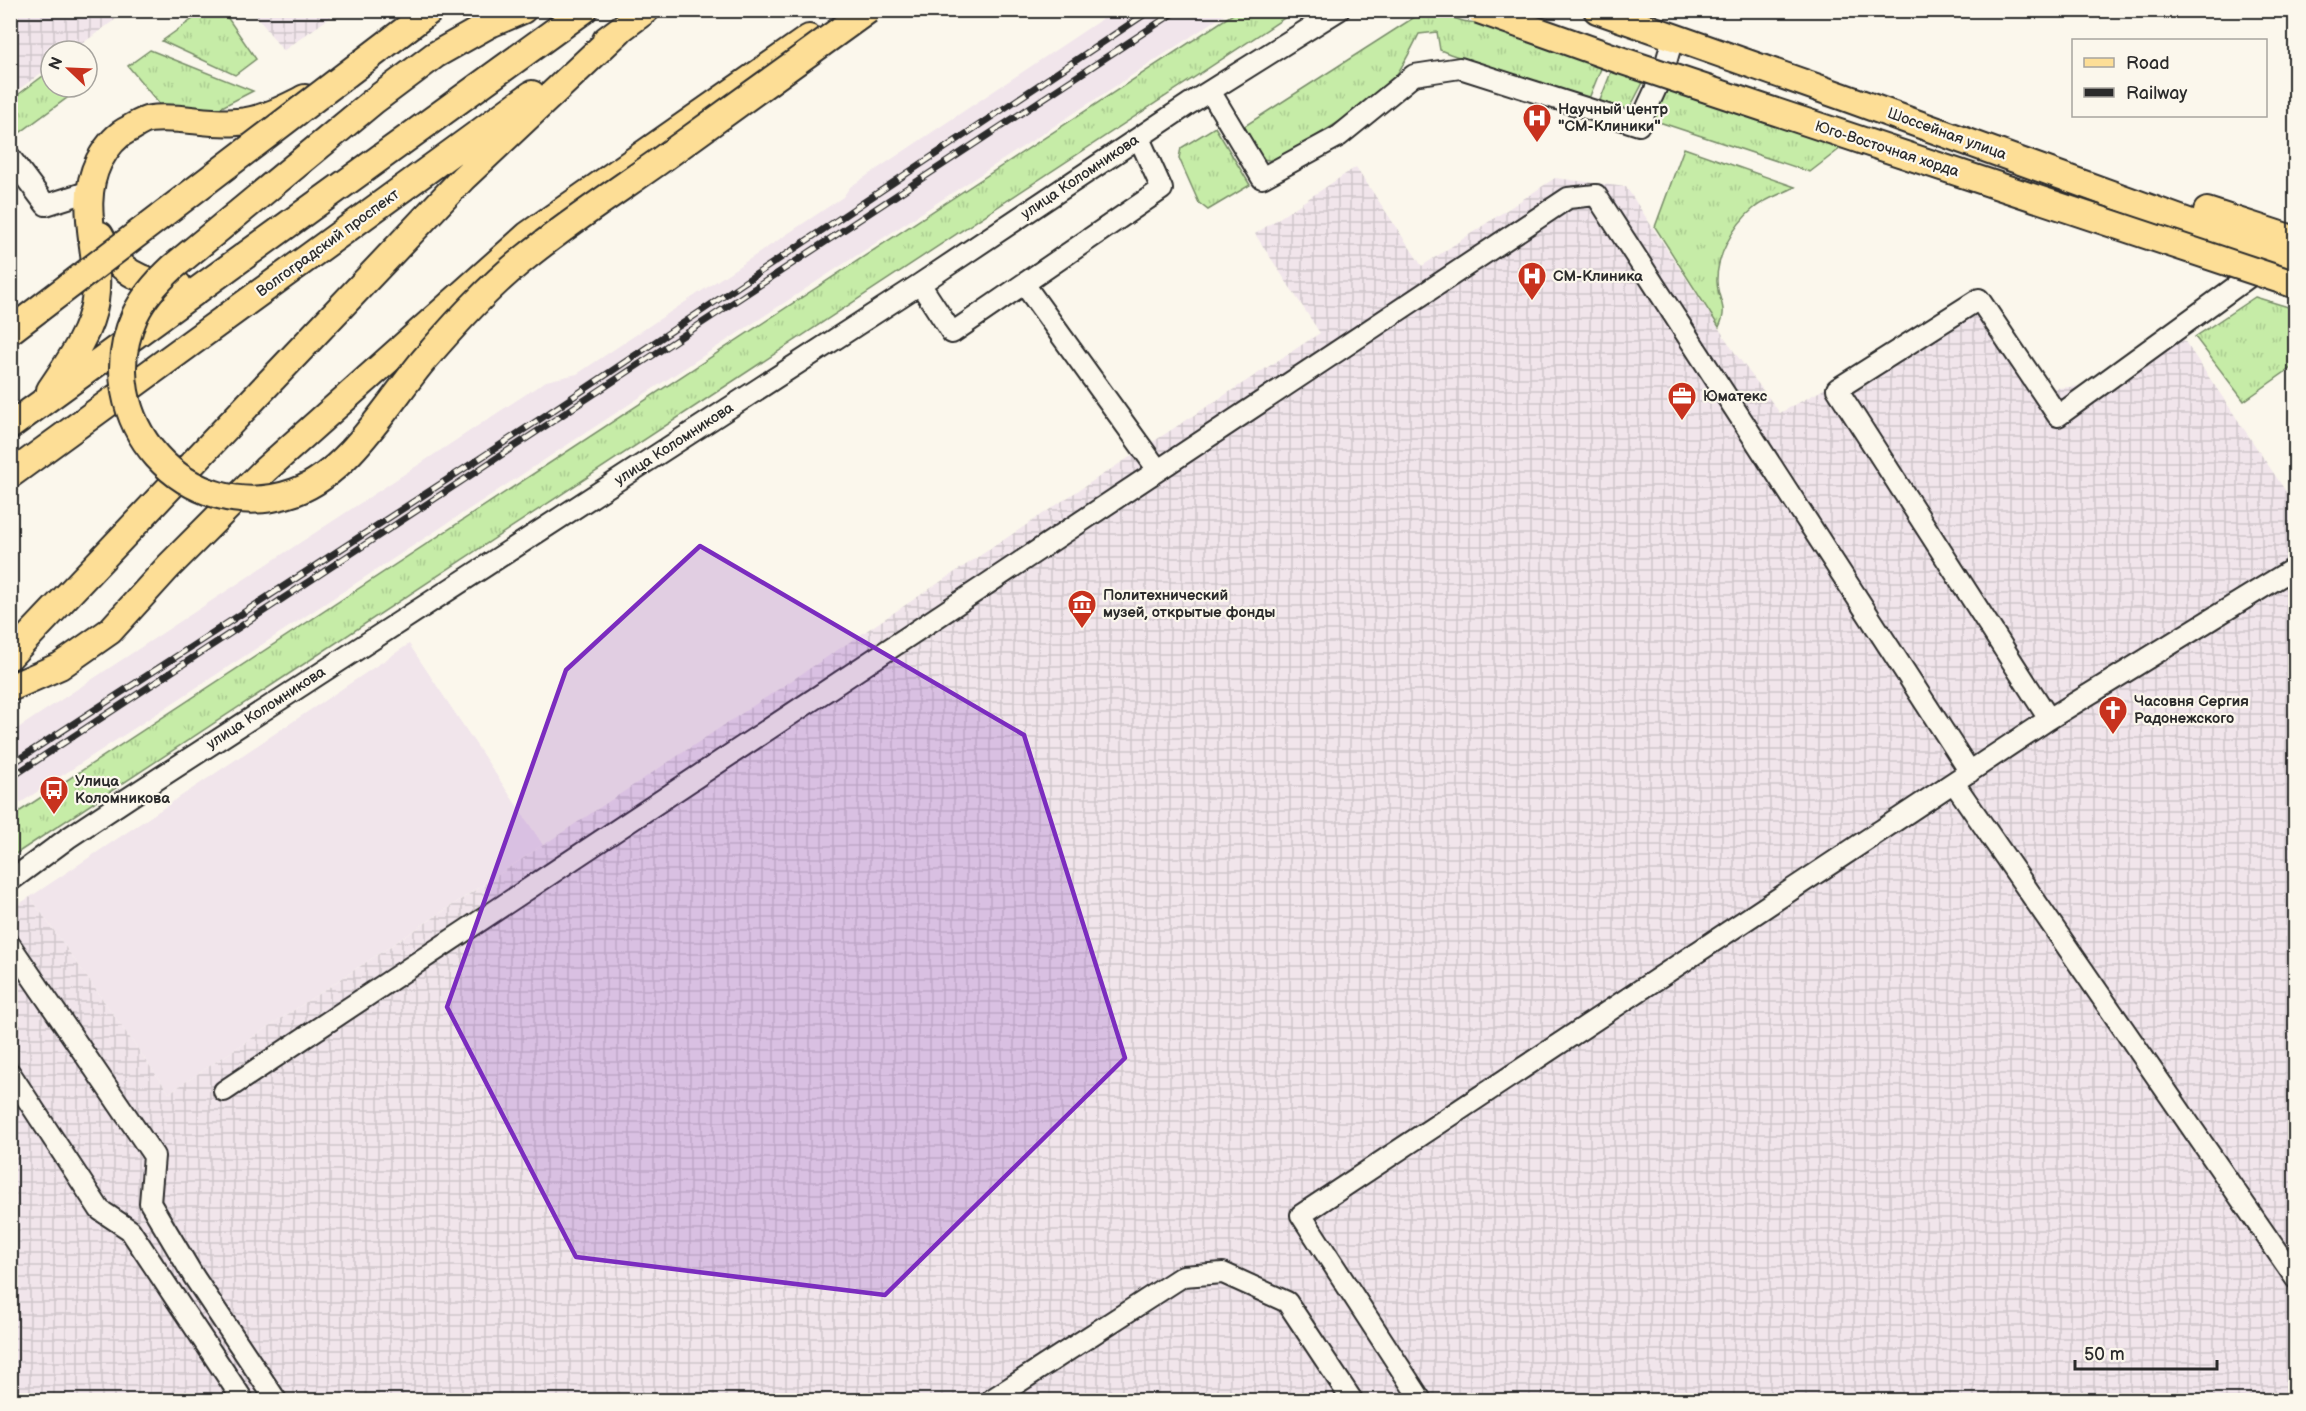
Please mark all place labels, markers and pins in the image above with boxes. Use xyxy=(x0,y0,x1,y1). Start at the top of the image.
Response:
place label: Научный центр "СМ-Клиники" xyxy=(1558,100,1668,136)
hospital icon: Научный центр "СМ-Клиники" xyxy=(1521,102,1553,144)
hospital icon: СМ-Клиника xyxy=(1516,260,1548,302)
place label: СМ-Клиника xyxy=(1553,267,1643,286)
office icon: Юматекс xyxy=(1666,380,1698,422)
place label: Юматекс xyxy=(1703,387,1768,406)
place label: Политехнический музей, открытые фонды xyxy=(1103,586,1275,622)
museum icon: Политехнический музей, открытые фонды xyxy=(1066,588,1098,630)
place label: Часовня Сергия Радонежского xyxy=(2134,692,2249,728)
church icon: Часовня Сергия Радонежского xyxy=(2097,694,2129,736)
place label: Улица Коломникова xyxy=(75,772,170,808)
bus stop icon: Улица Коломникова xyxy=(38,774,70,816)

